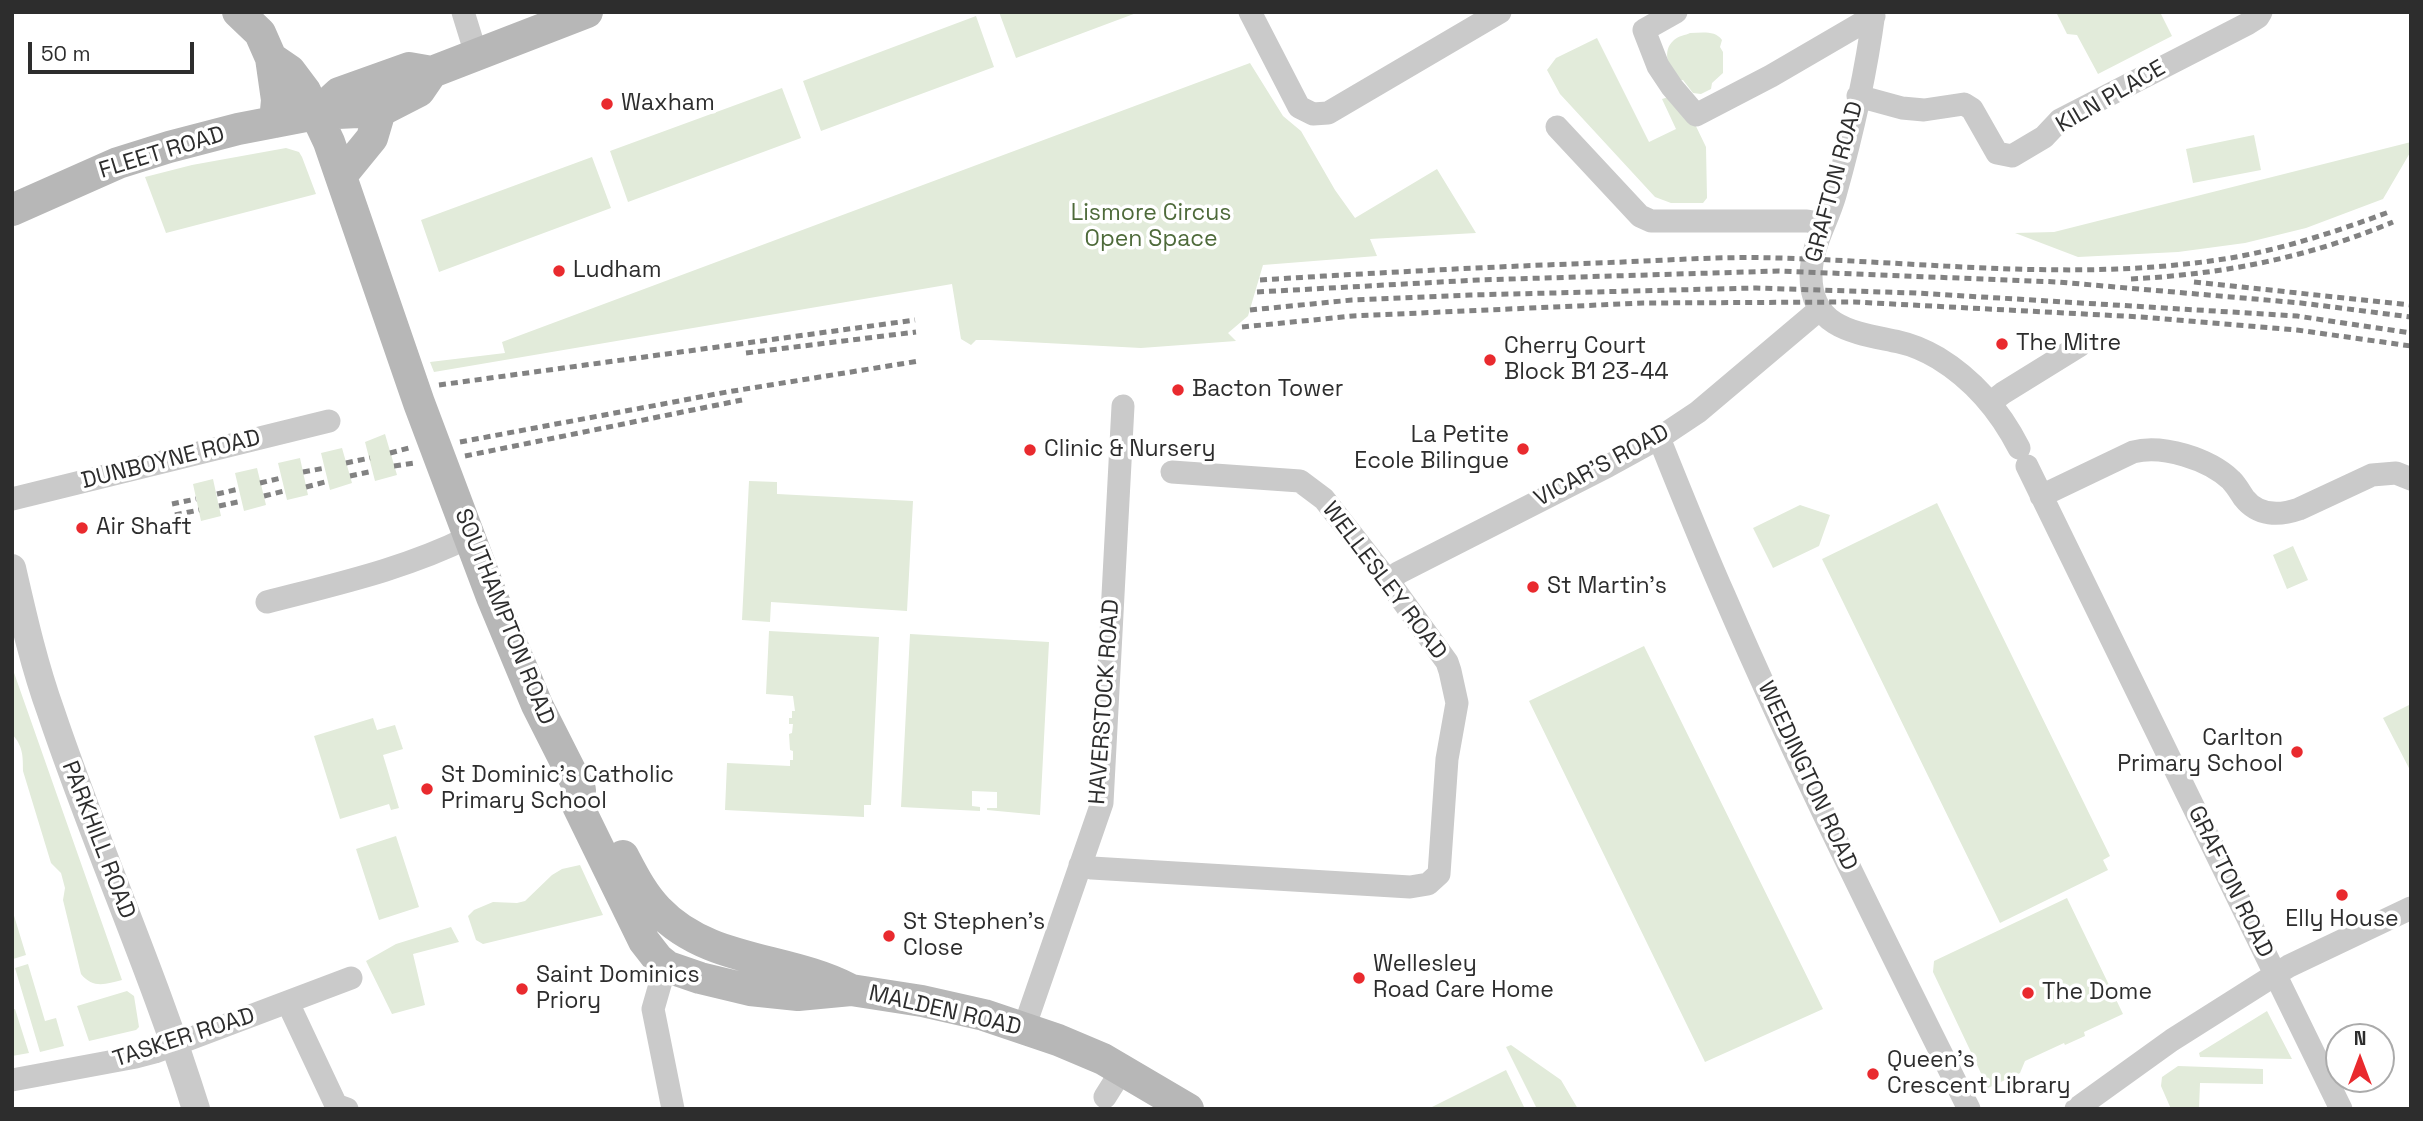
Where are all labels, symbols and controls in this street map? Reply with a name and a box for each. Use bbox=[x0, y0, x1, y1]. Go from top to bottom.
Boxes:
scale bar bbox=[32, 28, 198, 72]
text: 50 m bbox=[41, 40, 91, 67]
street label: KILN PLACE bbox=[2051, 55, 2171, 139]
place label: Waxham bbox=[621, 90, 715, 118]
marker: Waxham bbox=[599, 96, 615, 112]
street label: GRAFTON ROAD bbox=[1800, 99, 1870, 265]
street label: FLEET ROAD bbox=[96, 121, 228, 185]
park label: Lismore Circus Open Space bbox=[1071, 200, 1231, 254]
place label: Ludham bbox=[573, 257, 661, 285]
marker: Ludham bbox=[551, 263, 567, 279]
place label: The Mitre bbox=[2016, 330, 2121, 358]
place label: Cherry Court Block B1 23-44 bbox=[1504, 333, 1669, 387]
marker: The Mitre bbox=[1994, 336, 2010, 352]
marker: Cherry Court Block B1 23-44 bbox=[1482, 352, 1498, 368]
place label: Bacton Tower bbox=[1192, 376, 1343, 404]
marker: Bacton Tower bbox=[1170, 382, 1186, 398]
street label: VICAR'S ROAD bbox=[1530, 419, 1674, 513]
place label: La Petite Ecole Bilingue bbox=[1354, 422, 1509, 476]
street label: DUNBOYNE ROAD bbox=[79, 424, 263, 496]
place label: Clinic & Nursery bbox=[1044, 436, 1216, 464]
marker: La Petite Ecole Bilingue bbox=[1515, 441, 1531, 457]
marker: Clinic & Nursery bbox=[1022, 442, 1038, 458]
street label: WELLESLEY ROAD bbox=[1316, 497, 1452, 665]
street label: SOUTHAMPTON ROAD bbox=[448, 505, 560, 729]
place label: Air Shaft bbox=[96, 514, 192, 542]
marker: Air Shaft bbox=[74, 520, 90, 536]
place label: St Martin's bbox=[1547, 573, 1667, 601]
marker: St Martin's bbox=[1525, 579, 1541, 595]
street label: HAVERSTOCK ROAD bbox=[1084, 598, 1126, 806]
street label: WEEDINGTON ROAD bbox=[1751, 677, 1863, 875]
place label: Carlton Primary School bbox=[2117, 725, 2283, 779]
marker: Carlton Primary School bbox=[2289, 744, 2305, 760]
street label: PARKHILL ROAD bbox=[55, 757, 141, 923]
place label: St Dominic's Catholic Primary School bbox=[441, 762, 674, 816]
marker: St Dominic's Catholic Primary School bbox=[419, 781, 435, 797]
street label: GRAFTON ROAD bbox=[2181, 802, 2279, 962]
marker: Elly House bbox=[2334, 887, 2350, 903]
place label: Elly House bbox=[2285, 906, 2399, 934]
place label: St Stephen's Close bbox=[903, 909, 1045, 963]
marker: St Stephen's Close bbox=[881, 928, 897, 944]
place label: Wellesley Road Care Home bbox=[1373, 951, 1554, 1005]
place label: Saint Dominics Priory bbox=[536, 962, 700, 1016]
marker: Wellesley Road Care Home bbox=[1351, 970, 1367, 986]
place label: The Dome bbox=[2042, 979, 2152, 1007]
street label: MALDEN ROAD bbox=[866, 980, 1024, 1042]
marker: Saint Dominics Priory bbox=[514, 981, 530, 997]
marker: The Dome bbox=[2020, 985, 2036, 1001]
street label: TASKER ROAD bbox=[110, 1002, 258, 1074]
north arrow bbox=[2325, 1023, 2395, 1093]
text: N bbox=[2354, 1026, 2366, 1051]
place label: Queen's Crescent Library bbox=[1887, 1047, 2071, 1101]
marker: Queen's Crescent Library bbox=[1865, 1066, 1881, 1082]

